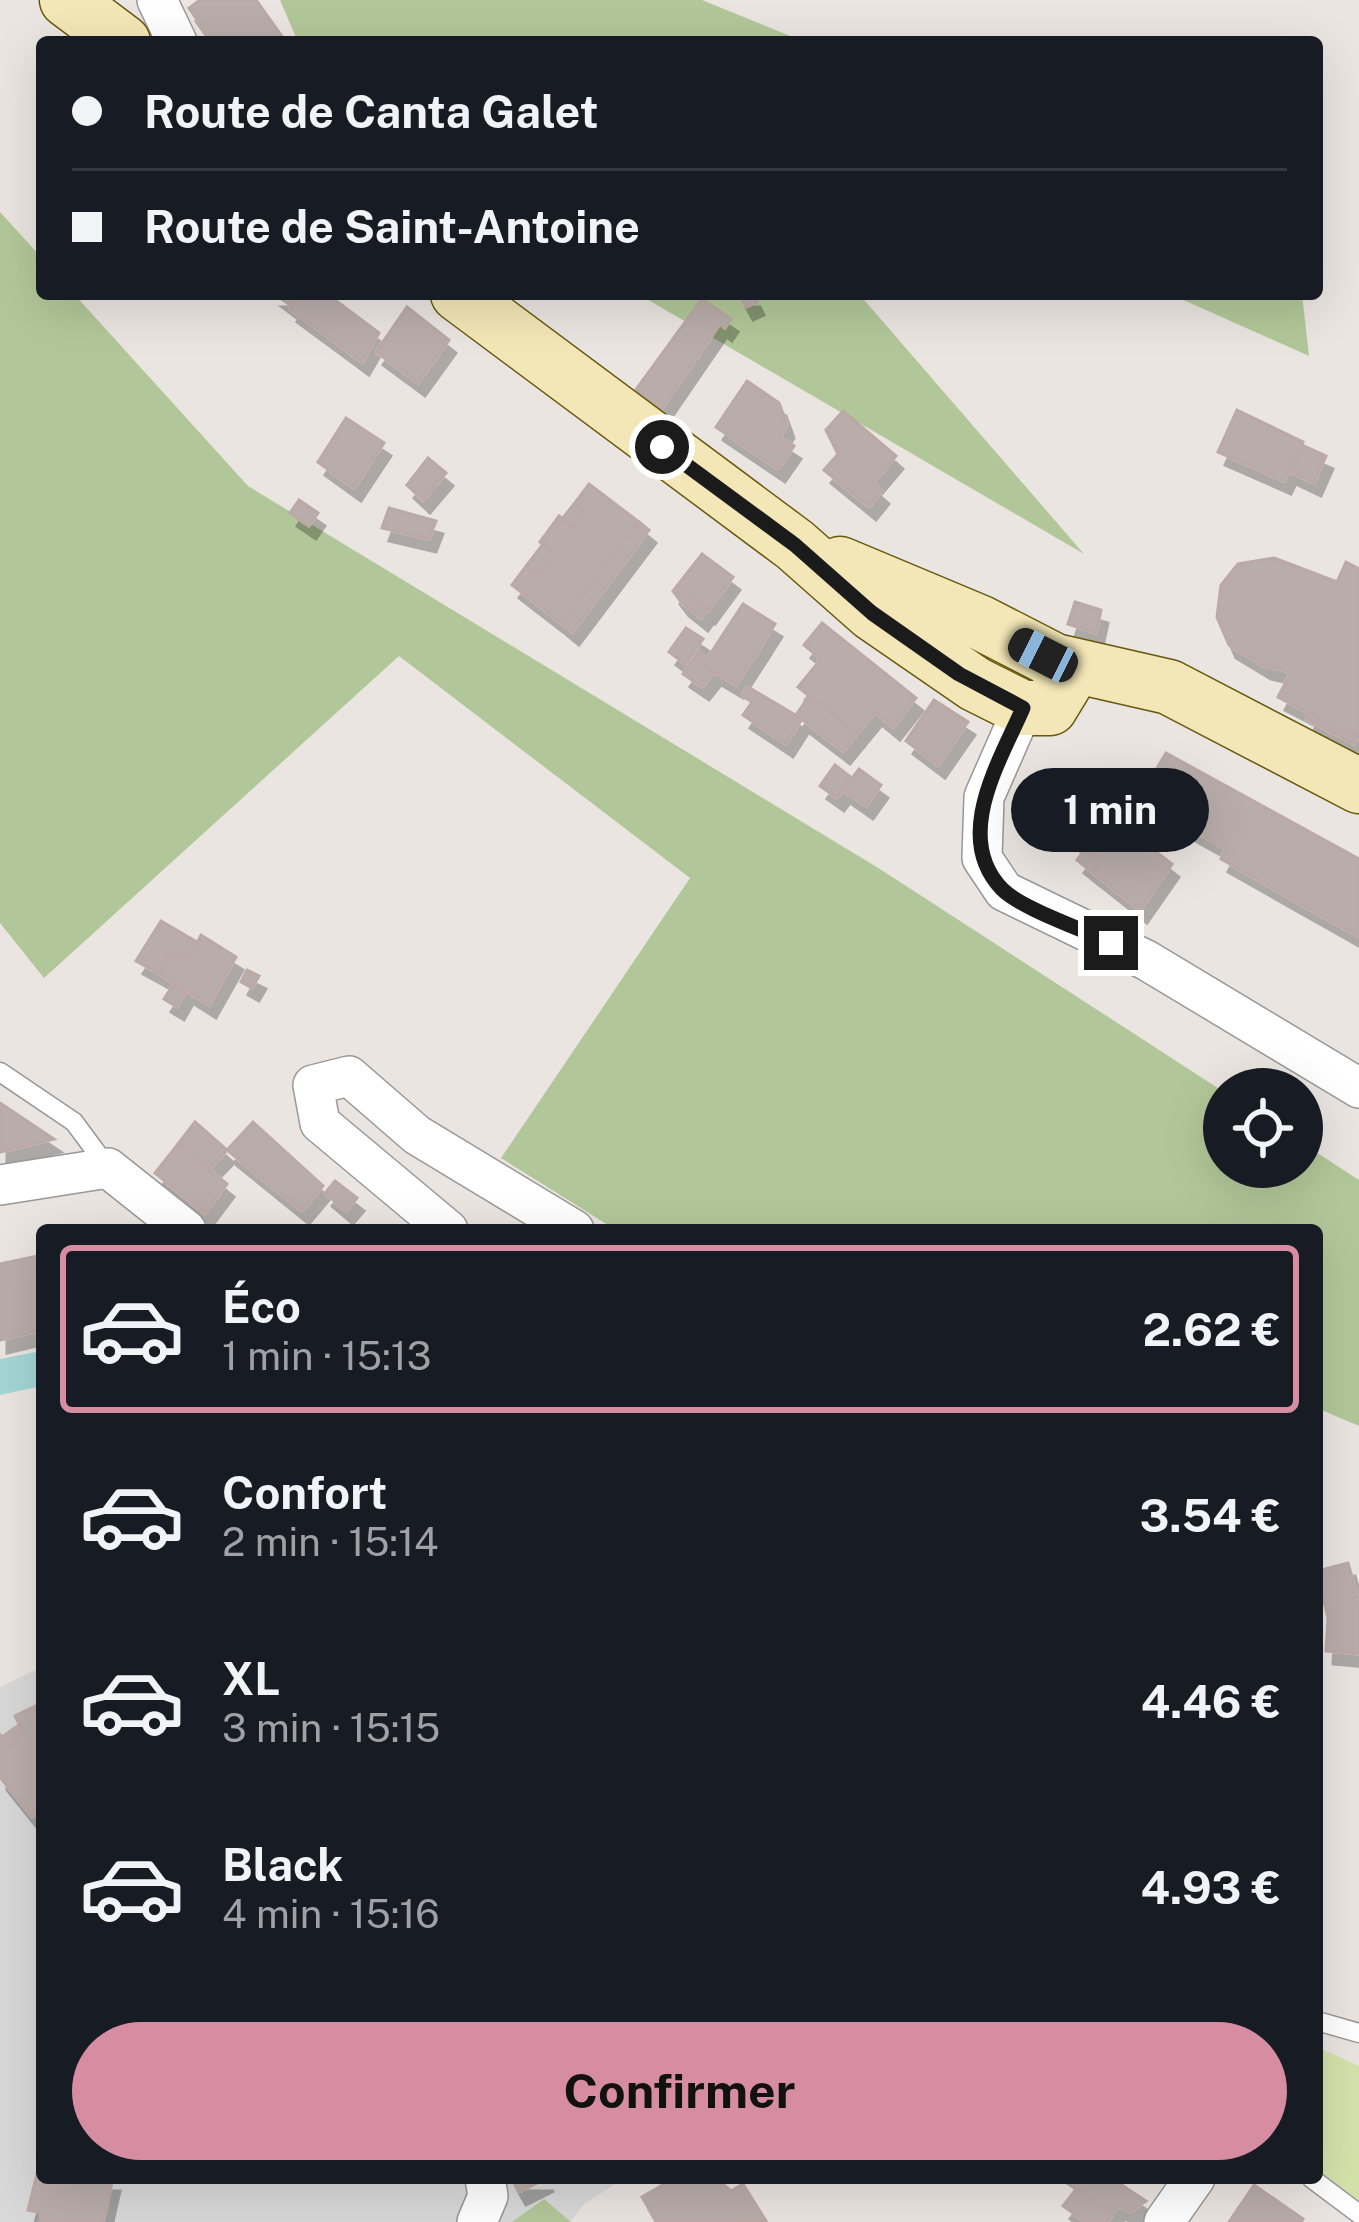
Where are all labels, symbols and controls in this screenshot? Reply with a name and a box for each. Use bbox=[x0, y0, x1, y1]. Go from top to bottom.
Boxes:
text: Route de Canta Galet bbox=[144, 85, 598, 138]
text: Route de Saint-Antoine bbox=[144, 200, 640, 253]
route start bbox=[635, 420, 689, 474]
car bbox=[1003, 623, 1083, 687]
callout: 1 min bbox=[1012, 769, 1210, 853]
text: 1 min bbox=[1063, 787, 1157, 833]
route end bbox=[1084, 916, 1138, 970]
map controls bbox=[1203, 1068, 1323, 1188]
button: locate bbox=[1203, 1068, 1323, 1188]
icon: car bbox=[78, 1275, 186, 1383]
text: Éco bbox=[222, 1280, 301, 1333]
text: 2.62 € bbox=[1143, 1303, 1281, 1356]
text: 1 min · 15:13 bbox=[222, 1333, 431, 1379]
icon: car bbox=[78, 1461, 186, 1569]
text: Confort bbox=[222, 1466, 387, 1519]
text: 3.54 € bbox=[1140, 1489, 1281, 1542]
text: 2 min · 15:14 bbox=[222, 1519, 439, 1565]
icon: car bbox=[78, 1647, 186, 1755]
text: XL bbox=[222, 1652, 280, 1705]
text: 4.46 € bbox=[1141, 1675, 1281, 1728]
text: 3 min · 15:15 bbox=[222, 1705, 440, 1751]
icon: car bbox=[78, 1833, 186, 1941]
text: Black bbox=[222, 1838, 343, 1891]
text: 4.93 € bbox=[1140, 1861, 1281, 1914]
text: 4 min · 15:16 bbox=[222, 1891, 440, 1937]
button: Confirmer bbox=[72, 2022, 1287, 2160]

